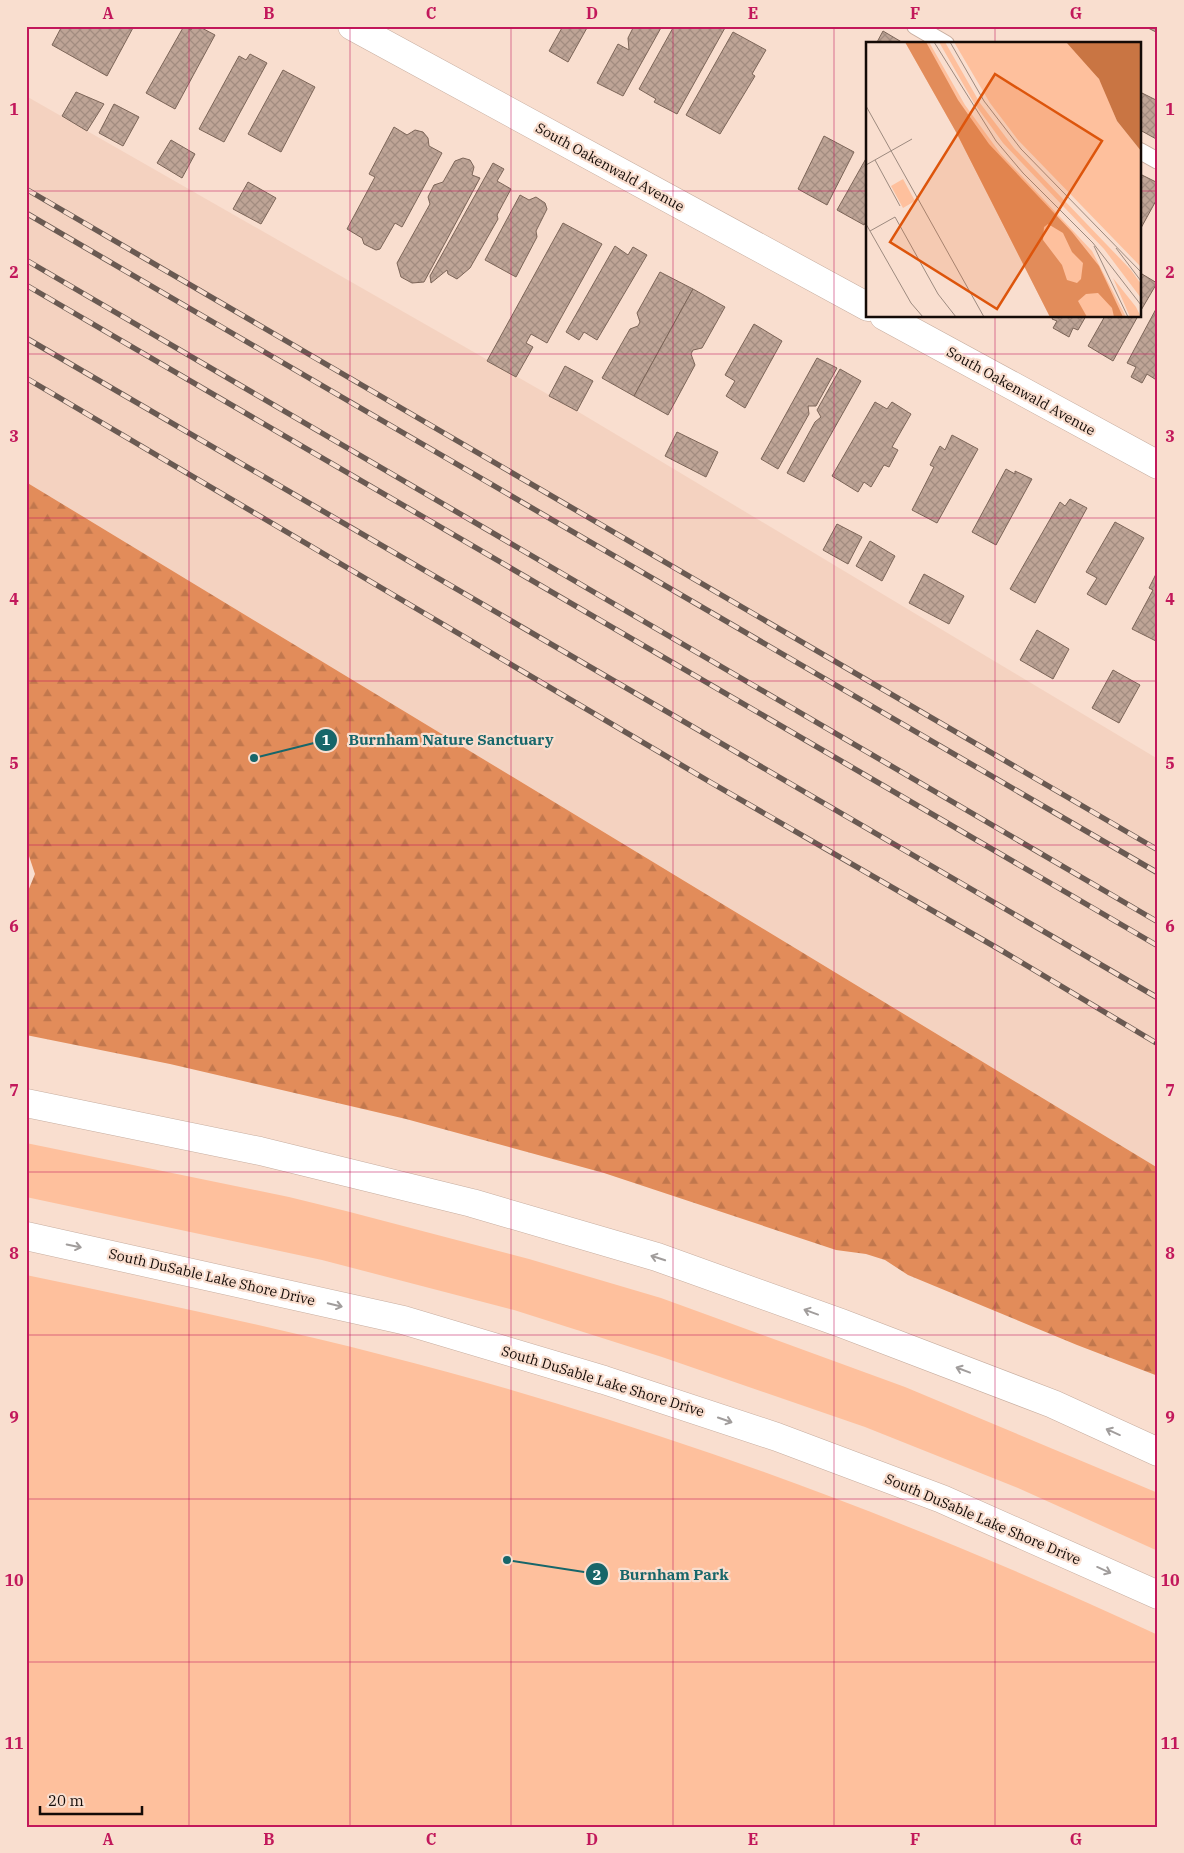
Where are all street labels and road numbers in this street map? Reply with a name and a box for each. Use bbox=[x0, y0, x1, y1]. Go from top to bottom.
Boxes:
street label: South Oakenwald Avenue bbox=[532, 119, 688, 215]
street label: South Oakenwald Avenue bbox=[943, 343, 1099, 439]
street label: South DuSable Lake Shore Drive bbox=[107, 1244, 317, 1310]
street label: South DuSable Lake Shore Drive bbox=[499, 1342, 707, 1420]
street label: South DuSable Lake Shore Drive bbox=[882, 1469, 1084, 1569]

